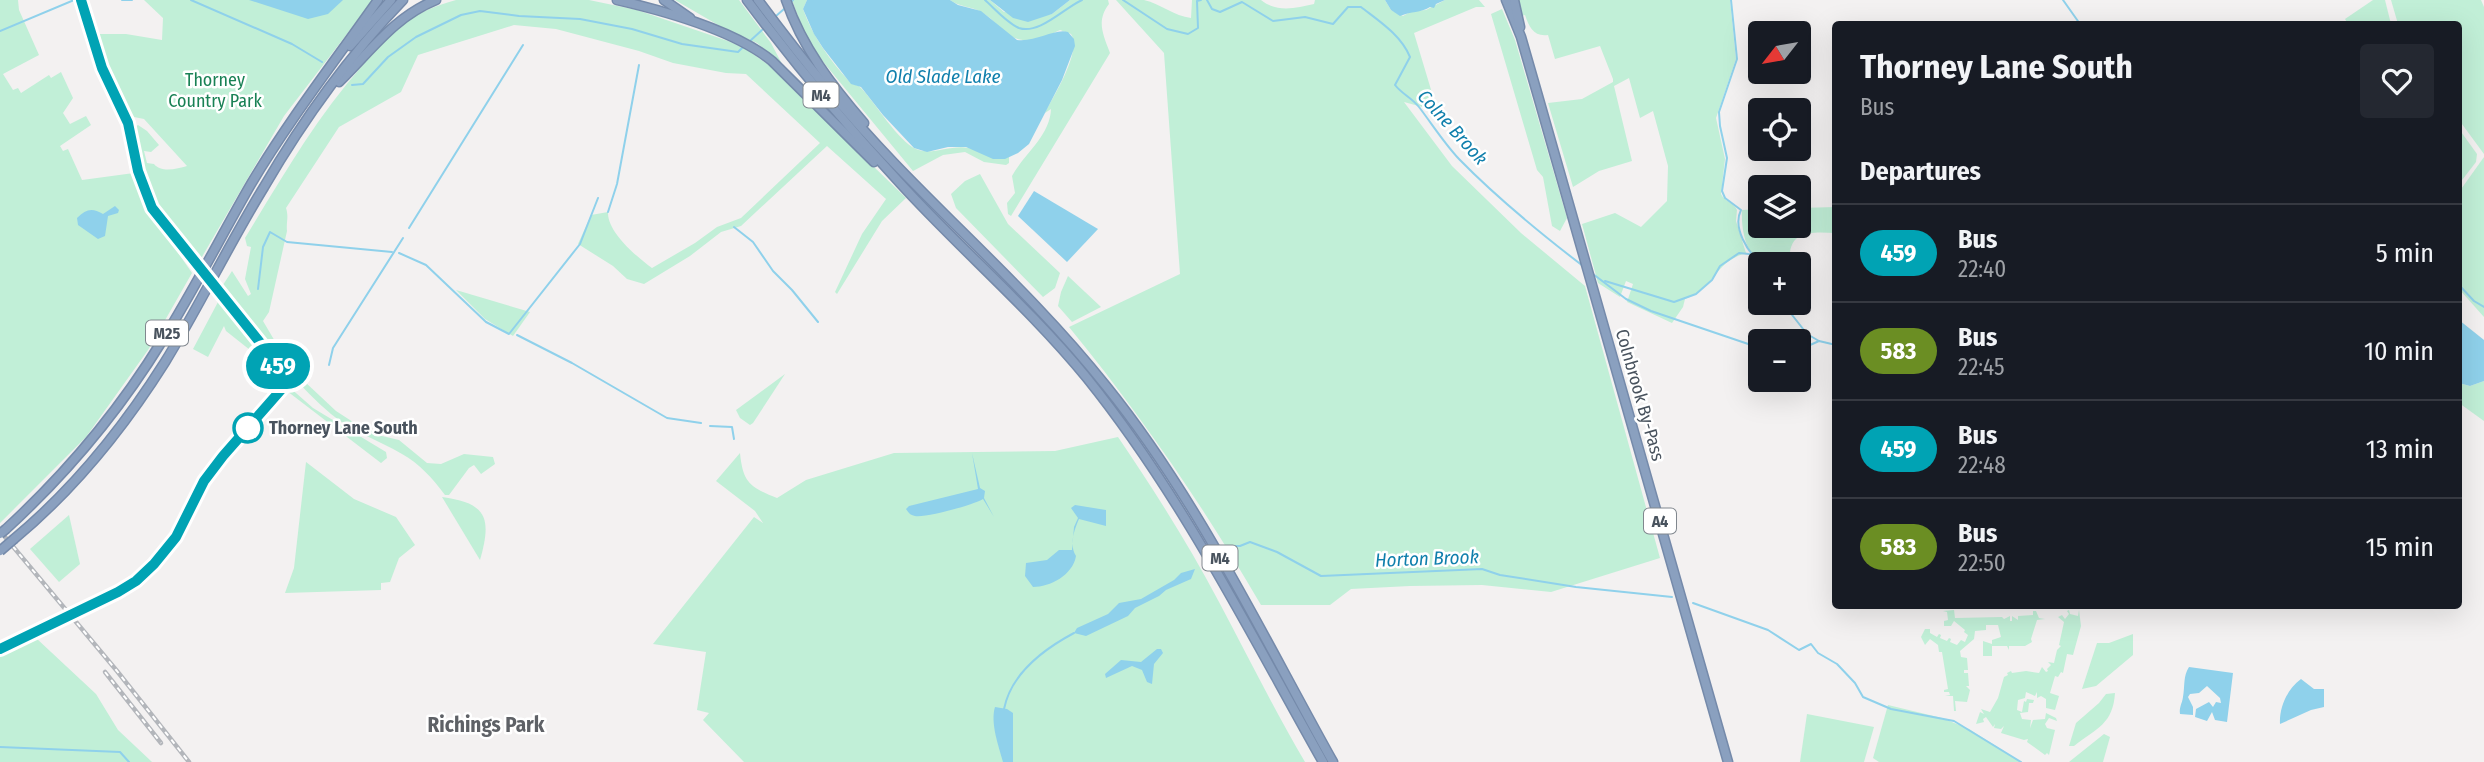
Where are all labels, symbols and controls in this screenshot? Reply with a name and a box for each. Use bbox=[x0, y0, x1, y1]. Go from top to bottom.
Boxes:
north arrow bbox=[1748, 21, 1811, 84]
map controls bbox=[1748, 21, 1811, 392]
button: heart bbox=[2360, 44, 2434, 118]
text: Thorney Lane South bbox=[1860, 47, 2133, 87]
water label: Old Slade Lake bbox=[886, 65, 1000, 88]
park label: Thorney Country Park bbox=[168, 69, 262, 112]
road number: M4 bbox=[804, 82, 838, 108]
water label: Colne Brook bbox=[1413, 85, 1492, 170]
text: Bus bbox=[1860, 93, 1894, 121]
button: locate bbox=[1748, 98, 1811, 161]
text: Departures bbox=[1860, 156, 1981, 187]
button: layers bbox=[1748, 175, 1811, 238]
text: Bus bbox=[1958, 224, 1997, 255]
text: 5 min bbox=[2376, 238, 2434, 269]
text: 459 bbox=[1881, 239, 1916, 267]
button: + bbox=[1748, 252, 1811, 315]
text: 22:40 bbox=[1958, 255, 2006, 283]
road number: M25 bbox=[146, 320, 188, 346]
text: Bus bbox=[1958, 322, 1997, 353]
street label: Colnbrook By-Pass bbox=[1611, 327, 1669, 464]
button: − bbox=[1748, 329, 1811, 392]
text: 10 min bbox=[2364, 336, 2434, 367]
text: 583 bbox=[1881, 337, 1916, 365]
line badge: 459 bbox=[238, 343, 318, 389]
text: 459 bbox=[260, 352, 296, 380]
text: 22:45 bbox=[1958, 353, 2005, 381]
marker: Thorney Lane South bbox=[233, 413, 263, 443]
place label: Thorney Lane South bbox=[269, 417, 418, 439]
text: Bus bbox=[1958, 420, 1997, 451]
text: 13 min bbox=[2366, 434, 2434, 465]
text: 459 bbox=[1881, 435, 1916, 463]
text: 22:48 bbox=[1958, 451, 2006, 479]
road number: A4 bbox=[1644, 508, 1676, 534]
text: Bus bbox=[1958, 518, 1997, 549]
text: 15 min bbox=[2366, 532, 2434, 563]
text: 583 bbox=[1881, 533, 1916, 561]
road number: M4 bbox=[1202, 545, 1238, 570]
water label: Horton Brook bbox=[1375, 545, 1479, 572]
text: 22:50 bbox=[1958, 549, 2006, 577]
district label: Richings Park bbox=[428, 712, 545, 738]

